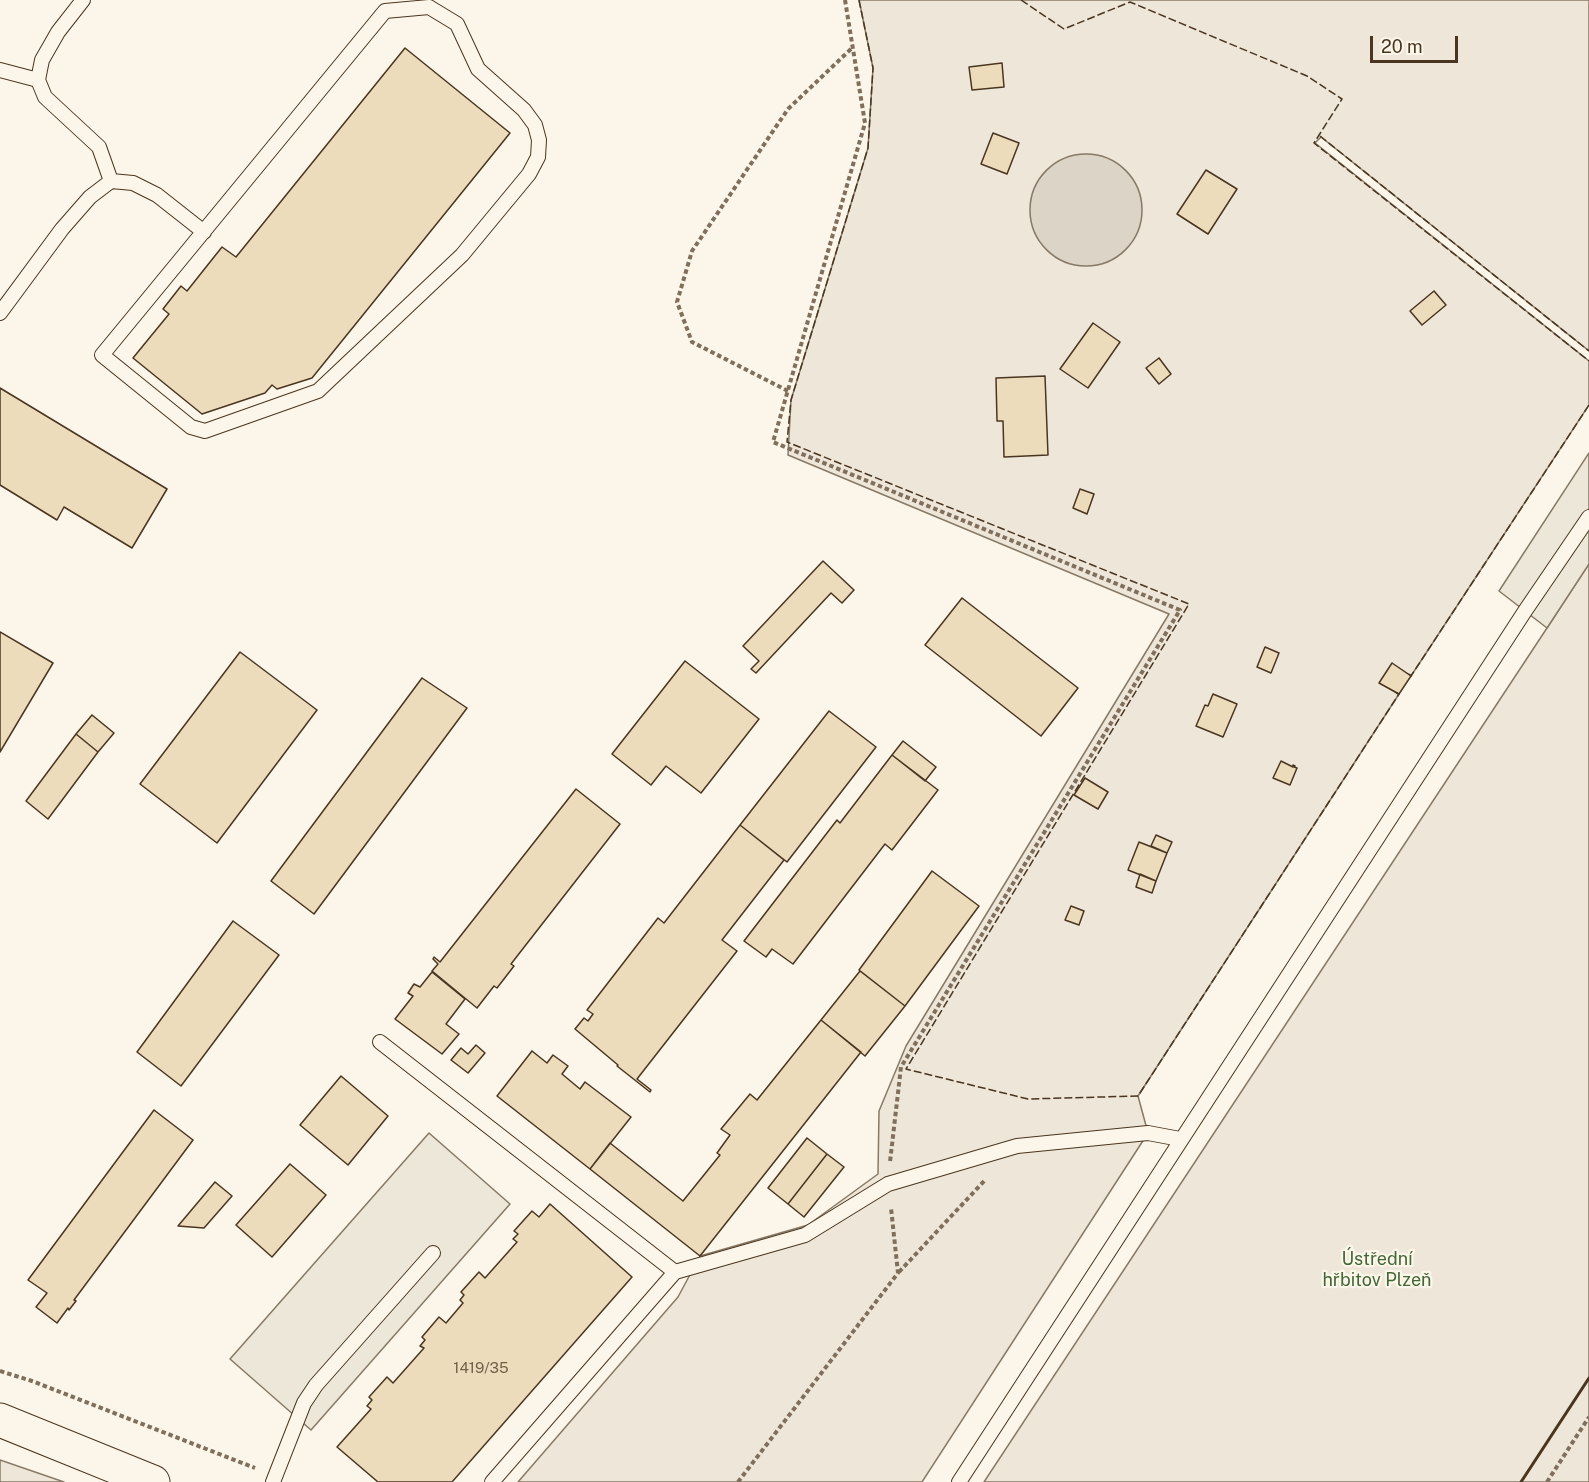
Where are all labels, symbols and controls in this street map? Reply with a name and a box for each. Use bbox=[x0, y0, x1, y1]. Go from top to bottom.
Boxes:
scale bar bbox=[1373, 24, 1462, 62]
text: 20 m bbox=[1381, 36, 1423, 57]
park label: Ústřední hřbitov Plzeň bbox=[1322, 1248, 1432, 1290]
house number: 1419/35 bbox=[453, 1359, 509, 1377]

